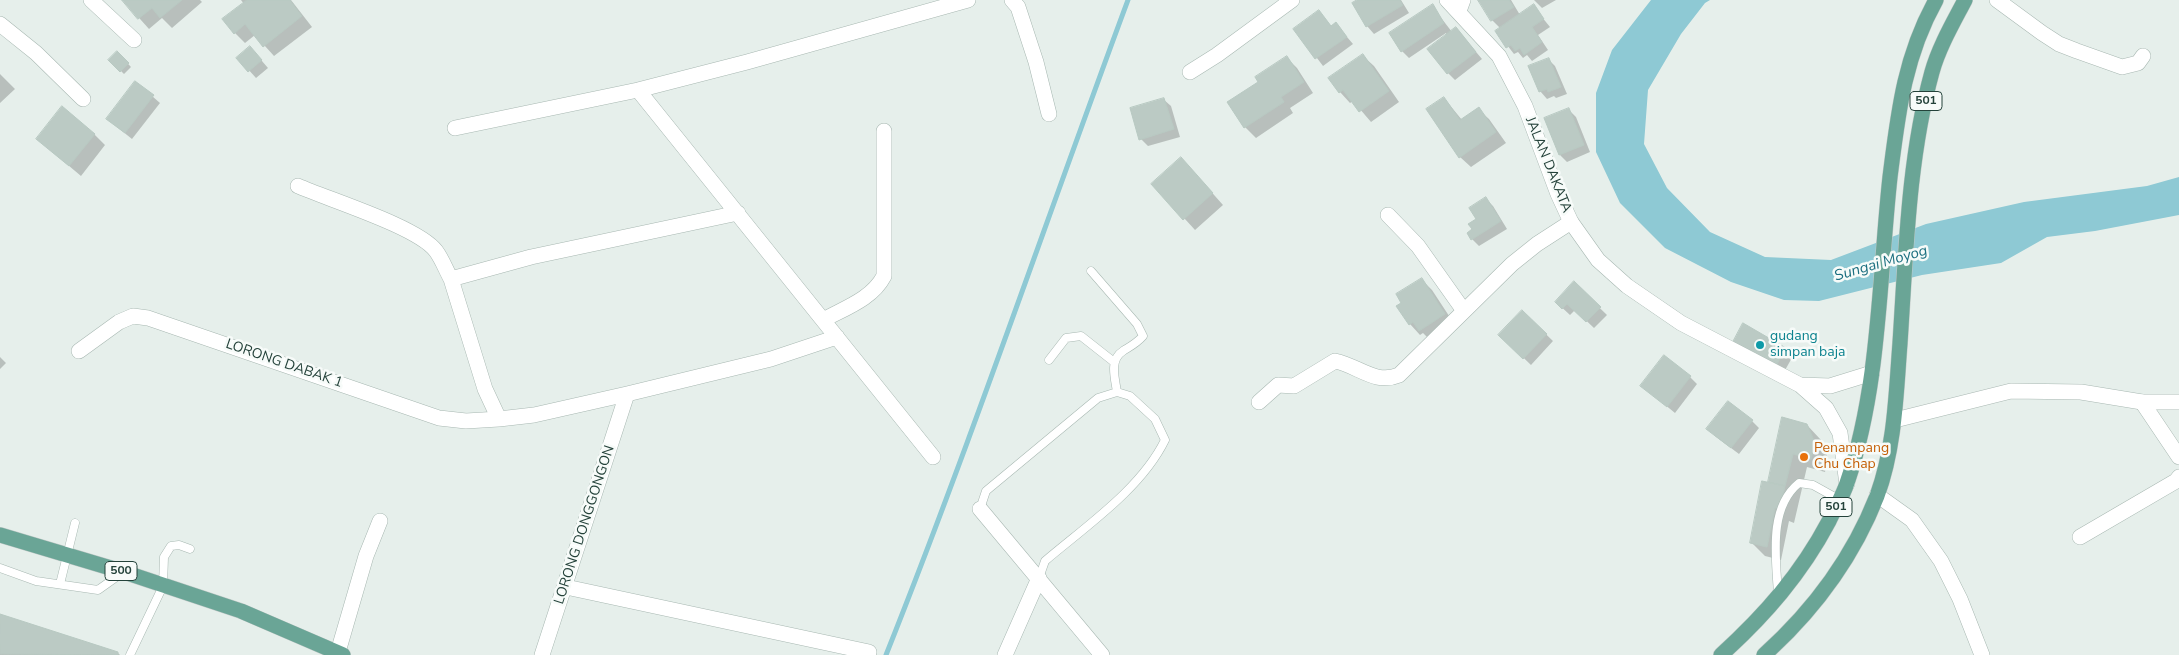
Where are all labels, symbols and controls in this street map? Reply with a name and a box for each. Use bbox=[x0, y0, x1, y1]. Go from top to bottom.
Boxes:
road number: 501 bbox=[1910, 92, 1942, 110]
street label: JALAN DAKATA bbox=[1521, 115, 1575, 215]
water label: Sungai Moyog bbox=[1832, 242, 1930, 286]
place label: gudang simpan baja bbox=[1770, 329, 1845, 362]
street label: LORONG DABAK 1 bbox=[223, 336, 345, 392]
marker: gudang simpan baja bbox=[1754, 339, 1766, 351]
place label: Penampang Chu Chap bbox=[1814, 441, 1889, 474]
street label: LORONG DONGGONGON bbox=[551, 443, 619, 607]
marker: Penampang Chu Chap bbox=[1798, 451, 1810, 463]
road number: 501 bbox=[1820, 498, 1852, 516]
road number: 500 bbox=[105, 562, 137, 580]

